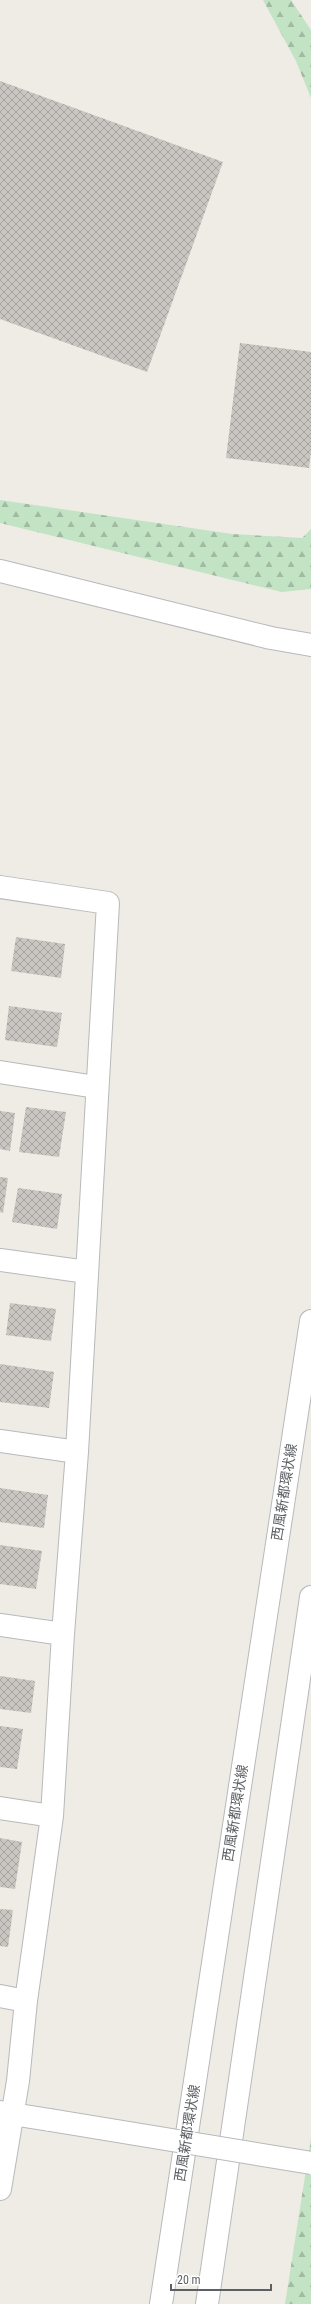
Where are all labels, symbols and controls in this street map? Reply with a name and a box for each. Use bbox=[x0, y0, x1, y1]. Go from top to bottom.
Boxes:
street label: 西風新都環状線 bbox=[268, 1442, 300, 1542]
street label: 西風新都環状線 bbox=[219, 1763, 251, 1863]
street label: 西風新都環状線 bbox=[171, 2083, 203, 2183]
scale bar bbox=[171, 2266, 271, 2292]
text: 20 m bbox=[177, 2273, 201, 2287]

